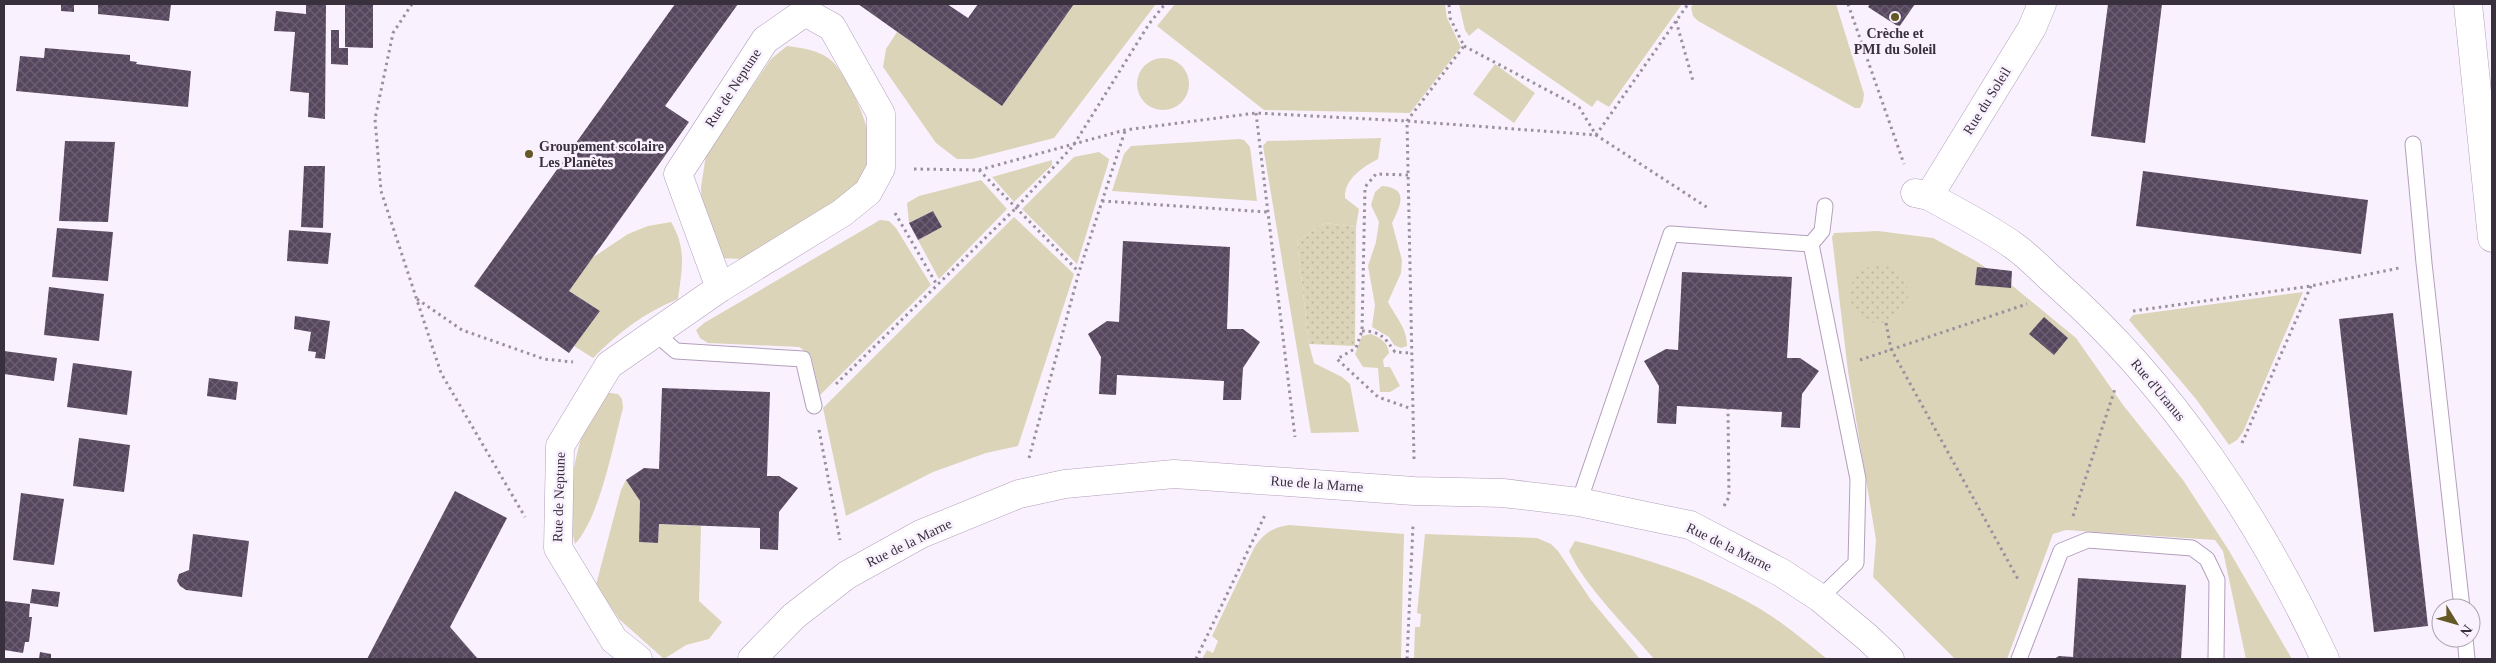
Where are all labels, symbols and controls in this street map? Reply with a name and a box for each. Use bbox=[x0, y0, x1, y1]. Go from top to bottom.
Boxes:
marker: Crèche et PMI du Soleil bbox=[1889, 11, 1901, 23]
place label: Crèche et PMI du Soleil bbox=[1854, 26, 1936, 57]
street label: Rue de Neptune bbox=[702, 46, 764, 130]
street label: Rue du Soleil bbox=[1960, 65, 2014, 137]
place label: Groupement scolaire Les Planètes bbox=[539, 139, 664, 170]
marker: Groupement scolaire Les Planètes bbox=[523, 148, 535, 160]
street label: Rue d'Uranus bbox=[2128, 356, 2188, 424]
street label: Rue de Neptune bbox=[550, 452, 568, 542]
street label: Rue de la Marne bbox=[1270, 473, 1364, 495]
street label: Rue de la Marne bbox=[864, 516, 954, 570]
street label: Rue de la Marne bbox=[1684, 520, 1774, 574]
north arrow bbox=[2431, 598, 2481, 648]
text: N bbox=[2457, 622, 2475, 639]

